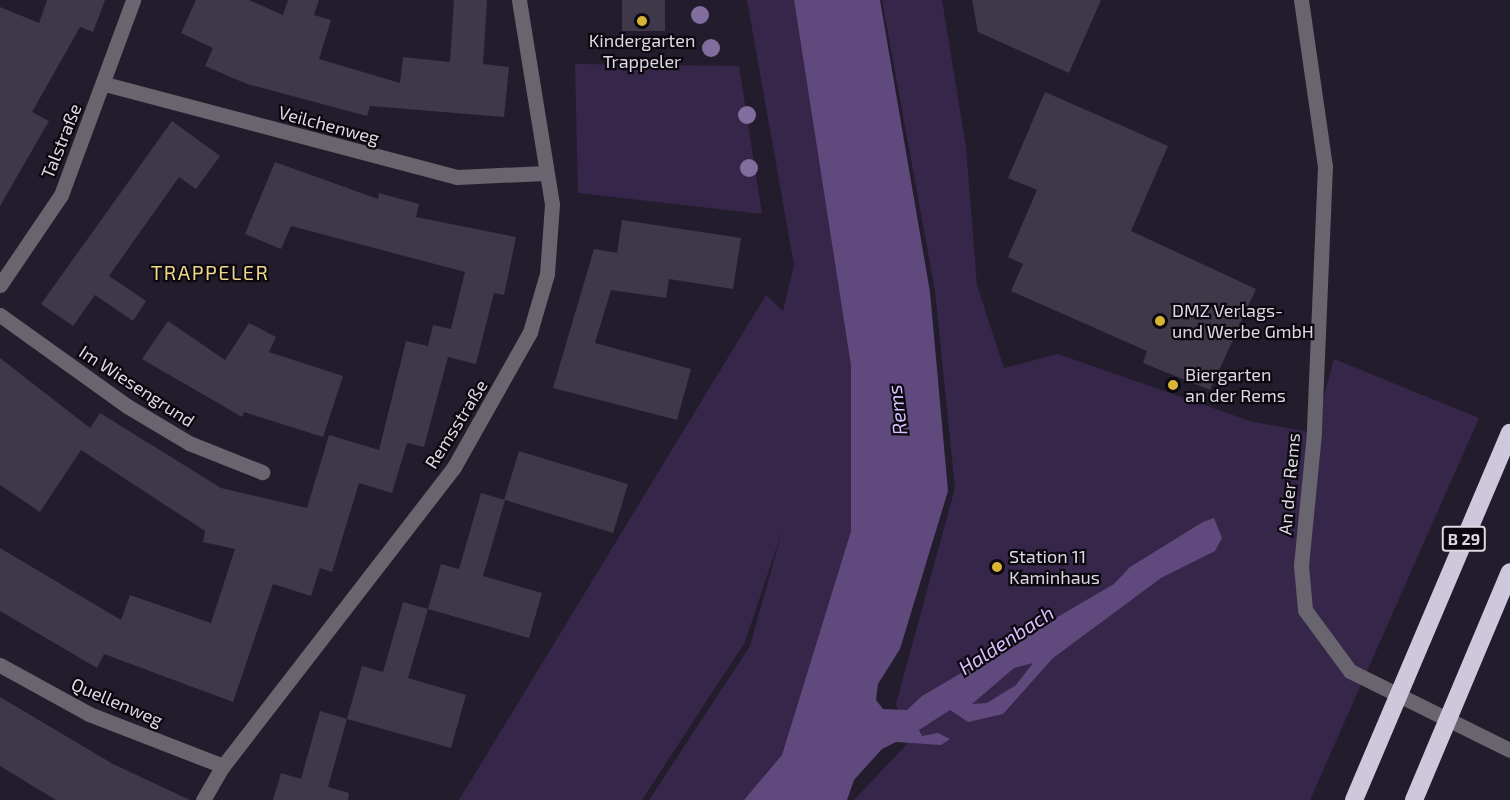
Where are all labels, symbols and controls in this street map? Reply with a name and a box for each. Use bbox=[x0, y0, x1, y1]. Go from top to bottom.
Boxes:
marker: Kindergarten Trappeler bbox=[635, 14, 649, 28]
place label: Kindergarten Trappeler bbox=[589, 30, 695, 72]
street label: Talstraße bbox=[36, 100, 86, 182]
street label: Veilchenweg bbox=[276, 101, 382, 149]
district label: TRAPPELER bbox=[151, 260, 269, 284]
place label: DMZ Verlags- und Werbe GmbH bbox=[1172, 300, 1314, 342]
marker: DMZ Verlags- und Werbe GmbH bbox=[1153, 314, 1167, 328]
street label: Im Wiesengrund bbox=[75, 341, 199, 431]
place label: Biergarten an der Rems bbox=[1185, 364, 1286, 406]
street label: Remsstraße bbox=[420, 376, 492, 472]
marker: Biergarten an der Rems bbox=[1166, 378, 1180, 392]
water label: Rems bbox=[882, 383, 912, 437]
street label: An der Rems bbox=[1274, 432, 1304, 536]
road number: B 29 bbox=[1442, 526, 1486, 552]
place label: Station 11 Kaminhaus bbox=[1009, 546, 1100, 588]
marker: Station 11 Kaminhaus bbox=[990, 560, 1004, 574]
water label: Haldenbach bbox=[954, 600, 1058, 680]
street label: Quellenweg bbox=[68, 673, 166, 731]

